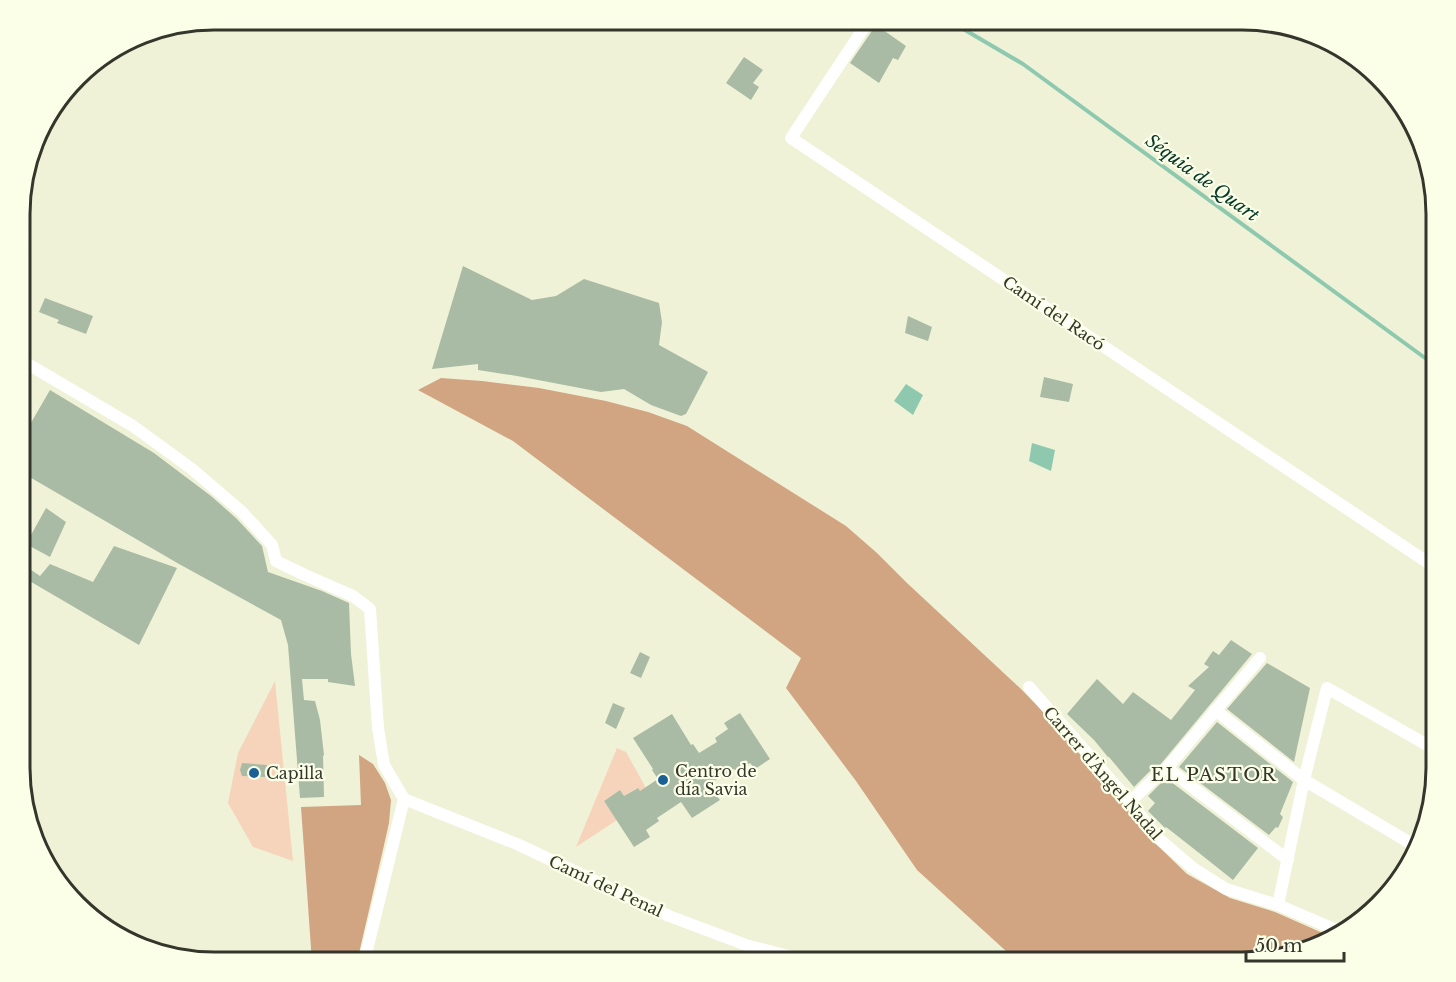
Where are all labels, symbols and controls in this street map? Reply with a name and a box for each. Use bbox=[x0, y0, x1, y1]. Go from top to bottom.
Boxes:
water label: Séquia de Quart bbox=[1141, 130, 1263, 227]
street label: Camí del Racó bbox=[999, 271, 1109, 355]
street label: Carrer d'Àngel Nadal bbox=[1040, 702, 1166, 844]
place label: Centro de día Savia bbox=[675, 761, 757, 799]
place label: Capilla bbox=[266, 763, 323, 783]
district label: EL PASTOR bbox=[1151, 764, 1277, 786]
marker: Capilla bbox=[247, 766, 261, 780]
marker: Centro de día Savia bbox=[656, 773, 670, 787]
street label: Camí del Penal bbox=[546, 851, 666, 921]
scale bar bbox=[1246, 925, 1344, 963]
text: 50 m bbox=[1255, 935, 1303, 957]

